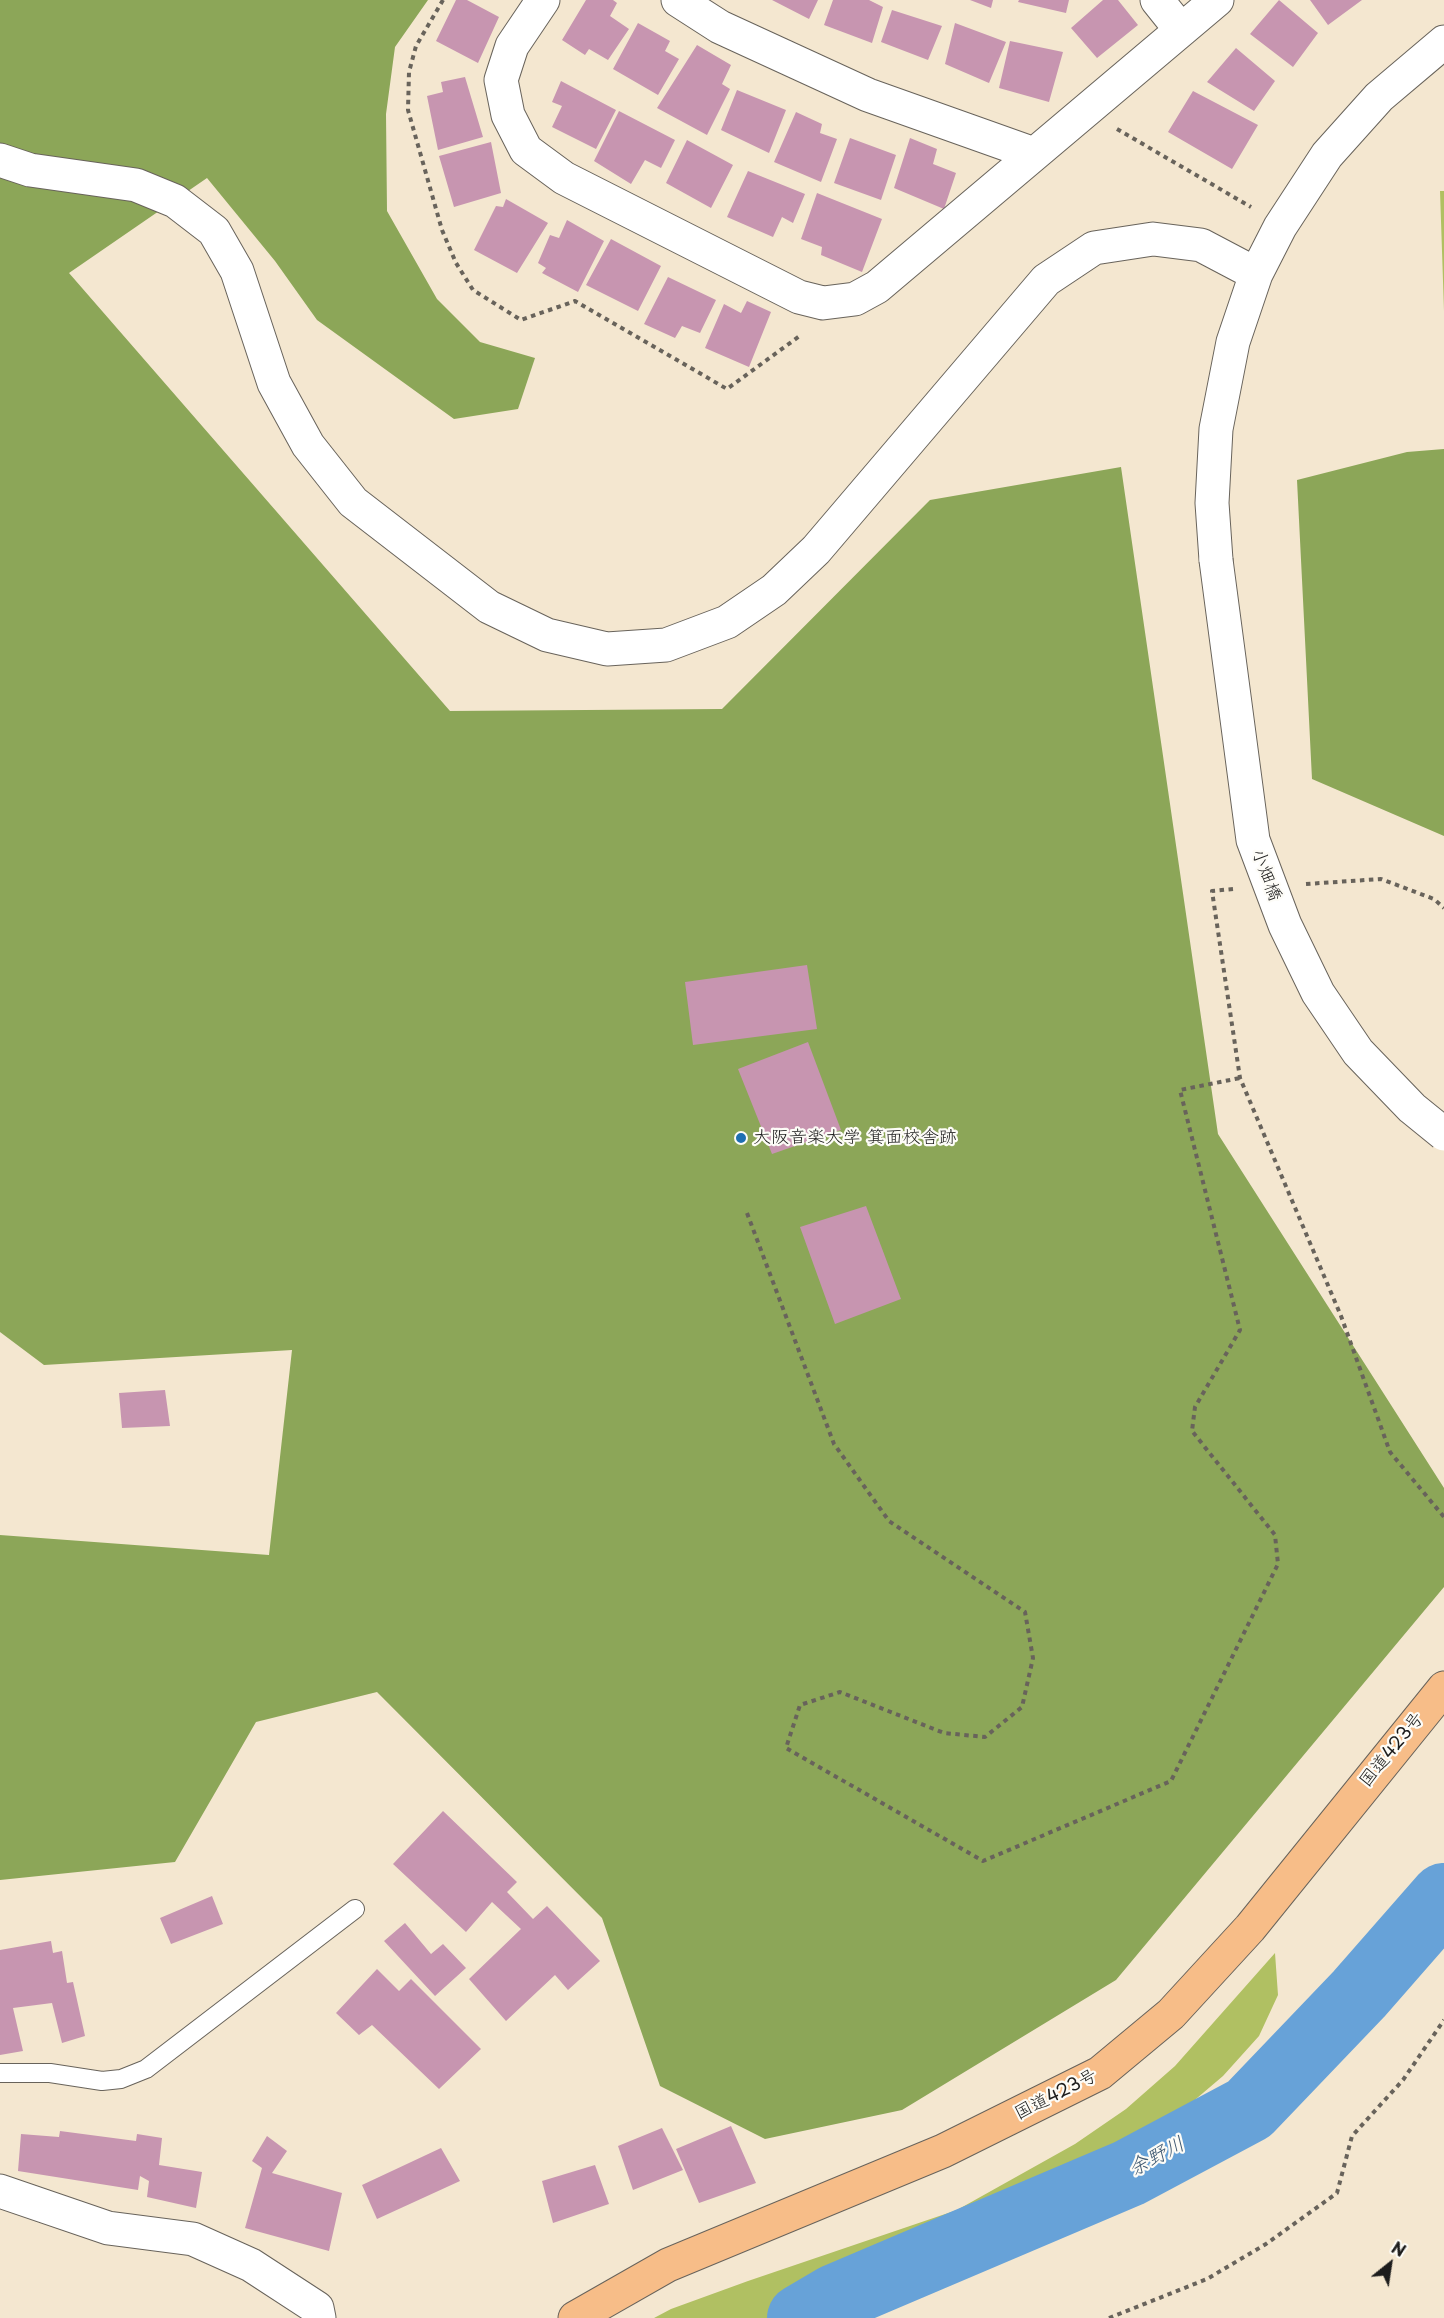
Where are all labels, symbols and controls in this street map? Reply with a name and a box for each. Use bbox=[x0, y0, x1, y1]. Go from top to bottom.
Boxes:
street label: 小畑橋 bbox=[1246, 846, 1286, 904]
place label: 大阪音楽大学 箕面校舎跡 bbox=[753, 1127, 957, 1149]
marker: 大阪音楽大学 箕面校舎跡 bbox=[734, 1131, 748, 1145]
street label: 国道423号 bbox=[1355, 1708, 1429, 1792]
street label: 国道423号 bbox=[1011, 2065, 1101, 2125]
water label: 余野川 bbox=[1125, 2132, 1189, 2182]
north arrow bbox=[1360, 2234, 1420, 2294]
text: N bbox=[1388, 2235, 1410, 2262]

